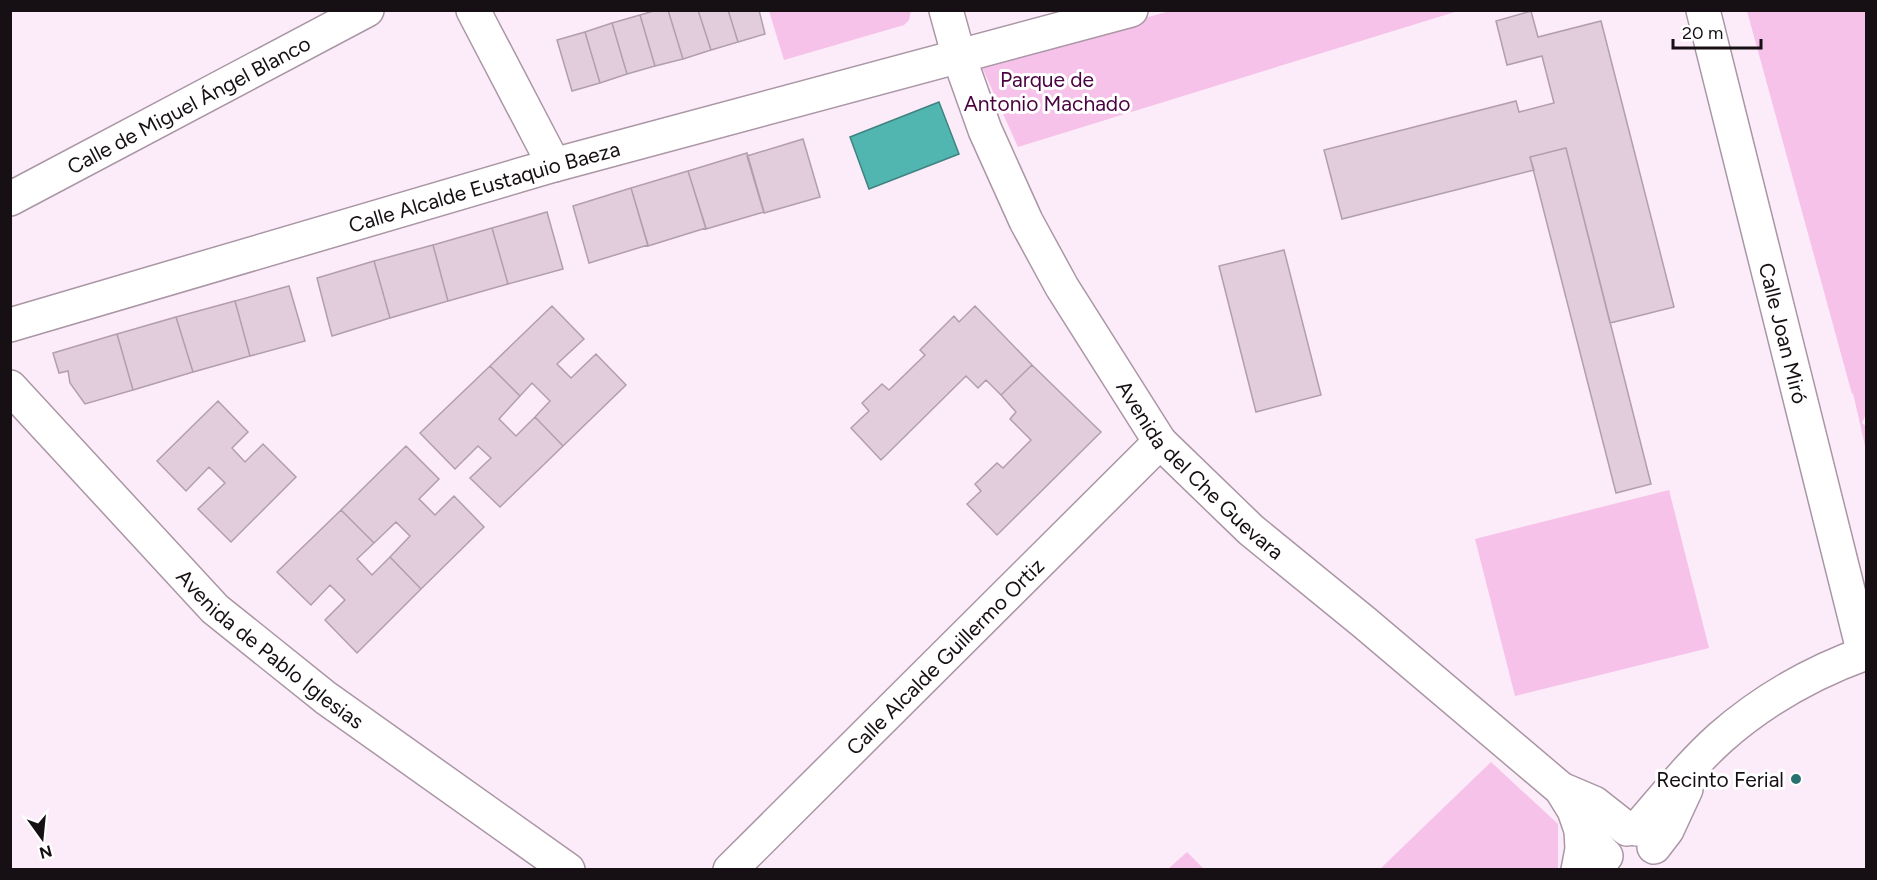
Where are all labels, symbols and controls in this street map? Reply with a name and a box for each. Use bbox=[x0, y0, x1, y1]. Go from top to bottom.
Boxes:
scale bar bbox=[1673, 12, 1762, 50]
text: 20 m bbox=[1682, 22, 1723, 44]
street label: Calle de Miguel Ángel Blanco bbox=[63, 30, 314, 179]
park label: Parque de Antonio Machado bbox=[964, 67, 1130, 116]
street label: Calle Alcalde Eustaquio Baeza bbox=[346, 135, 622, 237]
street label: Calle Joan Miró bbox=[1754, 260, 1813, 406]
street label: Avenida del Che Guevara bbox=[1112, 376, 1289, 564]
street label: Calle Alcalde Guillermo Ortiz bbox=[841, 553, 1049, 760]
street label: Avenida de Pablo Iglesias bbox=[172, 564, 369, 733]
place label: Recinto Ferial bbox=[1656, 767, 1784, 792]
marker: Recinto Ferial bbox=[1789, 772, 1803, 786]
north arrow bbox=[12, 808, 72, 868]
text: N bbox=[37, 841, 54, 863]

